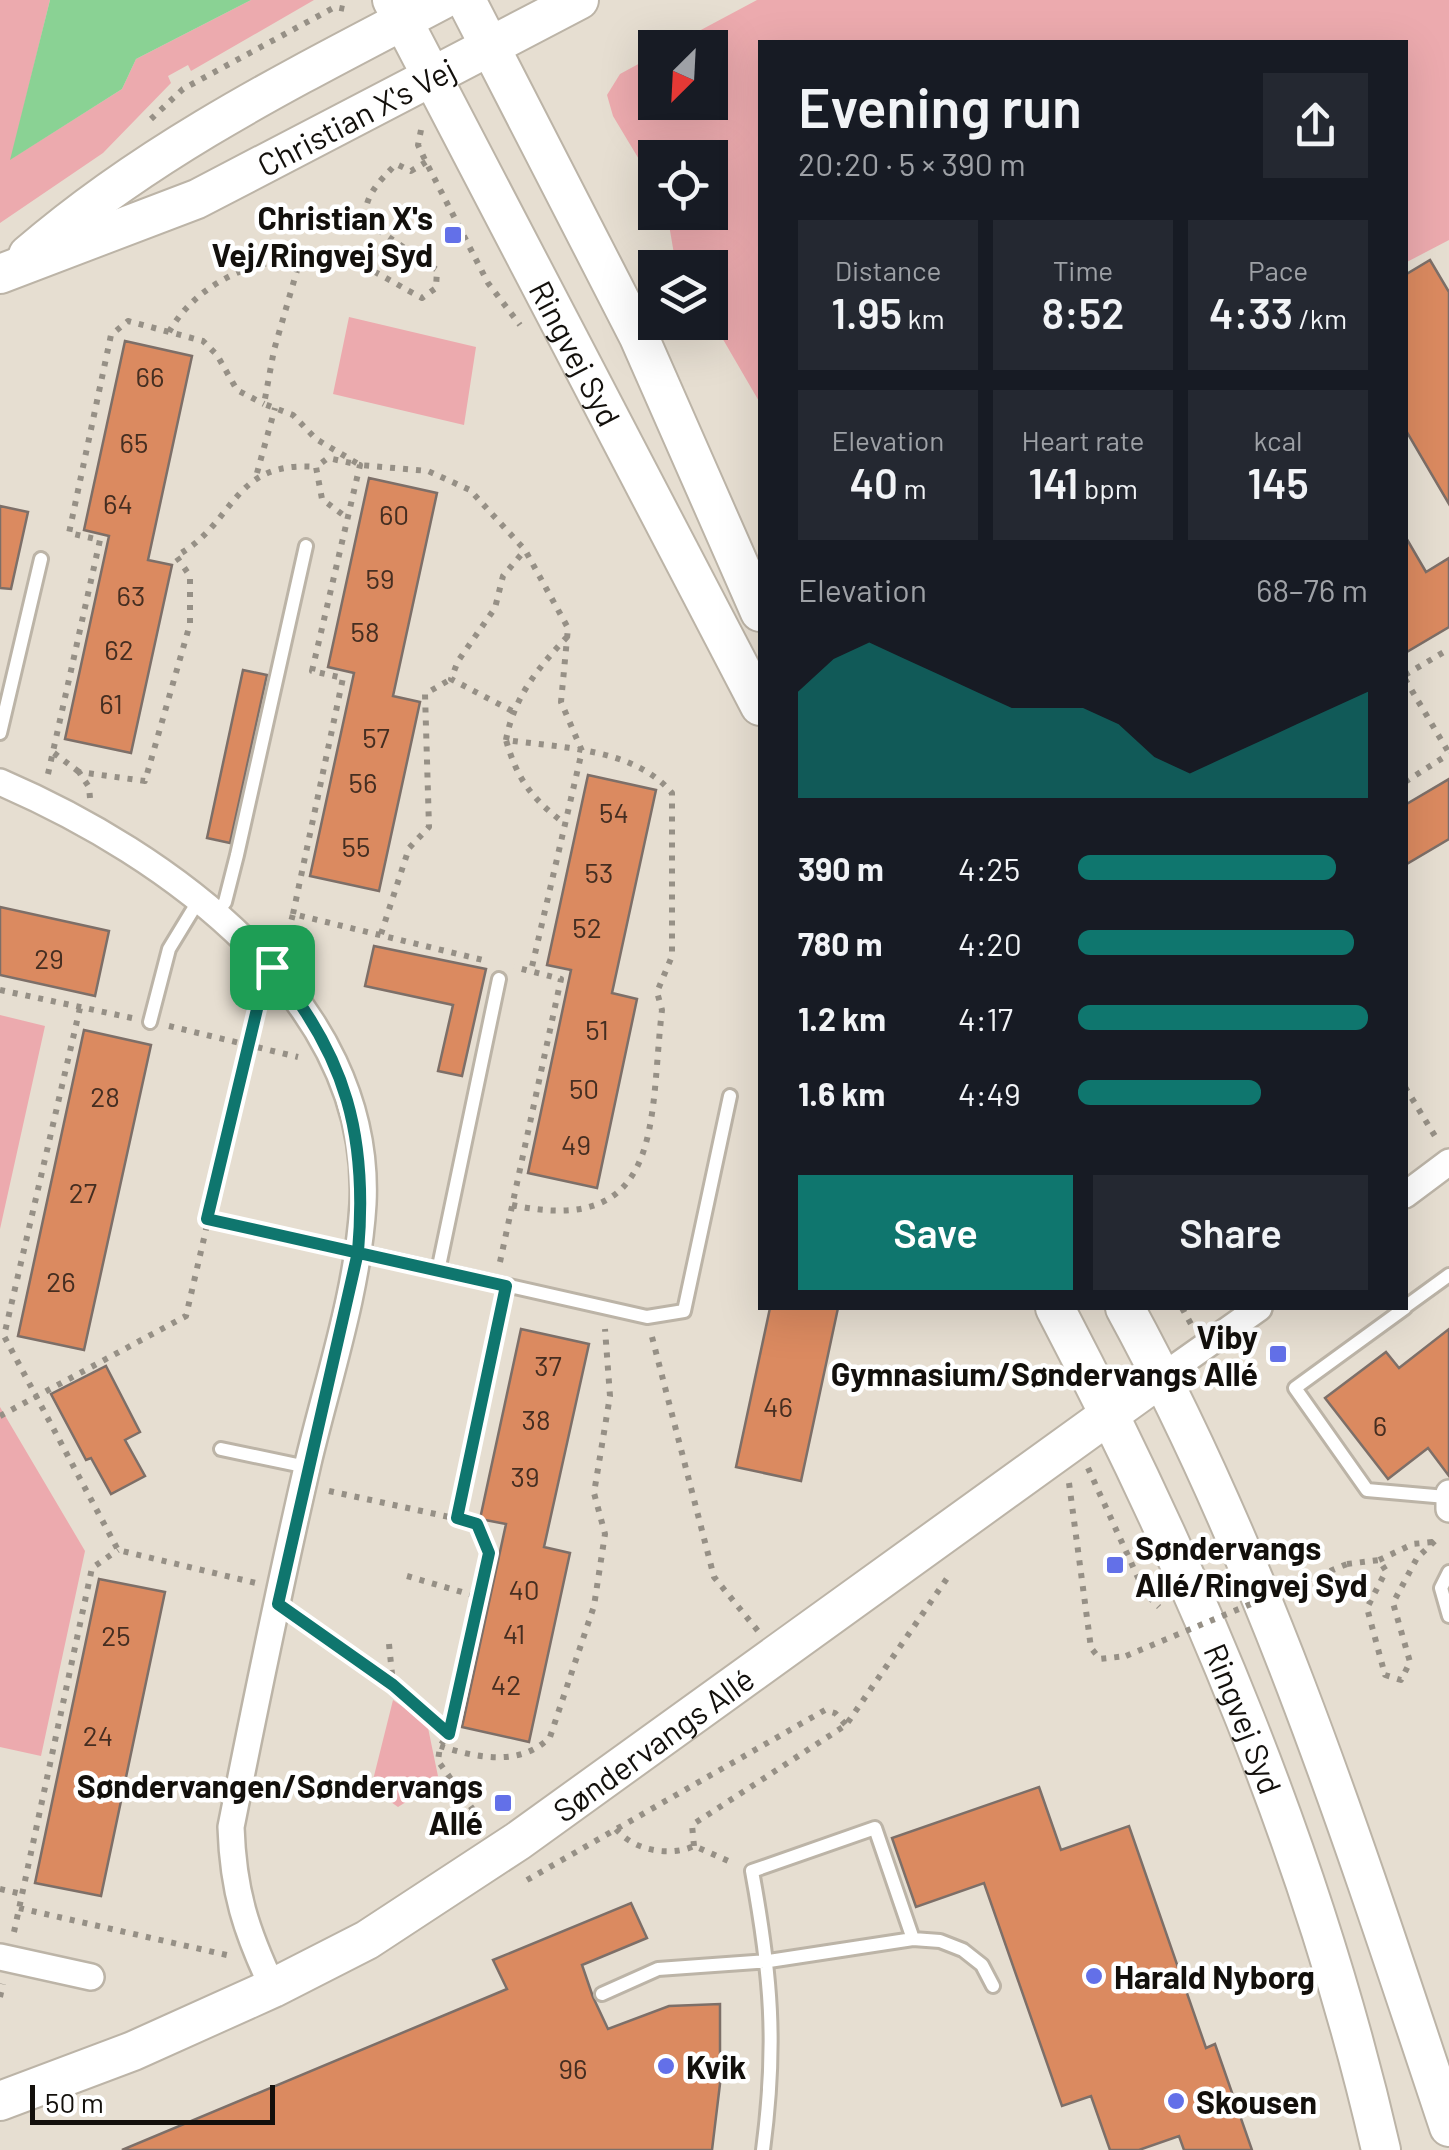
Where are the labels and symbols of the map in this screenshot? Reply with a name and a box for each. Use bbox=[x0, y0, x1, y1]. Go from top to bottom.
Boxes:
north arrow bbox=[638, 30, 728, 120]
street label: Christian X's Vej bbox=[250, 49, 461, 183]
place label: Christian X's Vej/Ringvej Syd bbox=[211, 198, 433, 273]
marker: Christian X's Vej/Ringvej Syd bbox=[442, 224, 464, 246]
street label: Ringvej Syd bbox=[522, 274, 629, 432]
house number: 66 bbox=[136, 359, 164, 393]
house number: 65 bbox=[120, 425, 148, 459]
house number: 64 bbox=[103, 486, 133, 520]
house number: 60 bbox=[379, 497, 409, 531]
house number: 59 bbox=[366, 561, 394, 595]
house number: 63 bbox=[117, 578, 145, 612]
house number: 58 bbox=[351, 614, 379, 648]
house number: 62 bbox=[104, 632, 134, 666]
house number: 61 bbox=[99, 686, 123, 720]
house number: 57 bbox=[362, 720, 390, 754]
house number: 56 bbox=[349, 765, 377, 799]
house number: 54 bbox=[599, 795, 629, 829]
house number: 55 bbox=[342, 829, 370, 863]
house number: 53 bbox=[585, 855, 613, 889]
house number: 52 bbox=[572, 910, 602, 944]
pin bbox=[230, 925, 315, 1010]
house number: 29 bbox=[34, 941, 64, 975]
house number: 51 bbox=[585, 1012, 609, 1046]
house number: 50 bbox=[569, 1071, 599, 1105]
house number: 28 bbox=[90, 1079, 120, 1113]
house number: 49 bbox=[561, 1127, 591, 1161]
house number: 27 bbox=[69, 1175, 97, 1209]
house number: 26 bbox=[46, 1264, 76, 1298]
place label: Viby Gymnasium/Søndervangs Allé bbox=[831, 1317, 1258, 1392]
marker: Viby Gymnasium/Søndervangs Allé bbox=[1267, 1343, 1289, 1365]
house number: 37 bbox=[534, 1348, 562, 1382]
house number: 46 bbox=[763, 1389, 793, 1423]
house number: 38 bbox=[521, 1402, 551, 1436]
house number: 6 bbox=[1373, 1408, 1387, 1442]
house number: 39 bbox=[510, 1459, 540, 1493]
place label: Søndervangs Allé/Ringvej Syd bbox=[1135, 1528, 1368, 1603]
marker: Søndervangs Allé/Ringvej Syd bbox=[1104, 1554, 1126, 1576]
house number: 40 bbox=[508, 1572, 540, 1606]
house number: 41 bbox=[503, 1616, 525, 1650]
house number: 25 bbox=[101, 1618, 131, 1652]
street label: Ringvej Syd bbox=[1197, 1637, 1291, 1799]
street label: Søndervangs Allé bbox=[545, 1659, 761, 1829]
house number: 42 bbox=[491, 1667, 521, 1701]
house number: 24 bbox=[83, 1718, 113, 1752]
place label: Søndervangen/Søndervangs Allé bbox=[77, 1766, 483, 1841]
marker: Søndervangen/Søndervangs Allé bbox=[492, 1792, 514, 1814]
place label: Harald Nyborg bbox=[1114, 1957, 1315, 1995]
marker: Harald Nyborg bbox=[1083, 1965, 1105, 1987]
place label: Kvik bbox=[686, 2047, 746, 2085]
house number: 96 bbox=[558, 2051, 588, 2085]
marker: Kvik bbox=[655, 2055, 677, 2077]
scale bar bbox=[30, 2080, 275, 2124]
place label: Skousen bbox=[1196, 2082, 1317, 2120]
marker: Skousen bbox=[1165, 2090, 1187, 2112]

